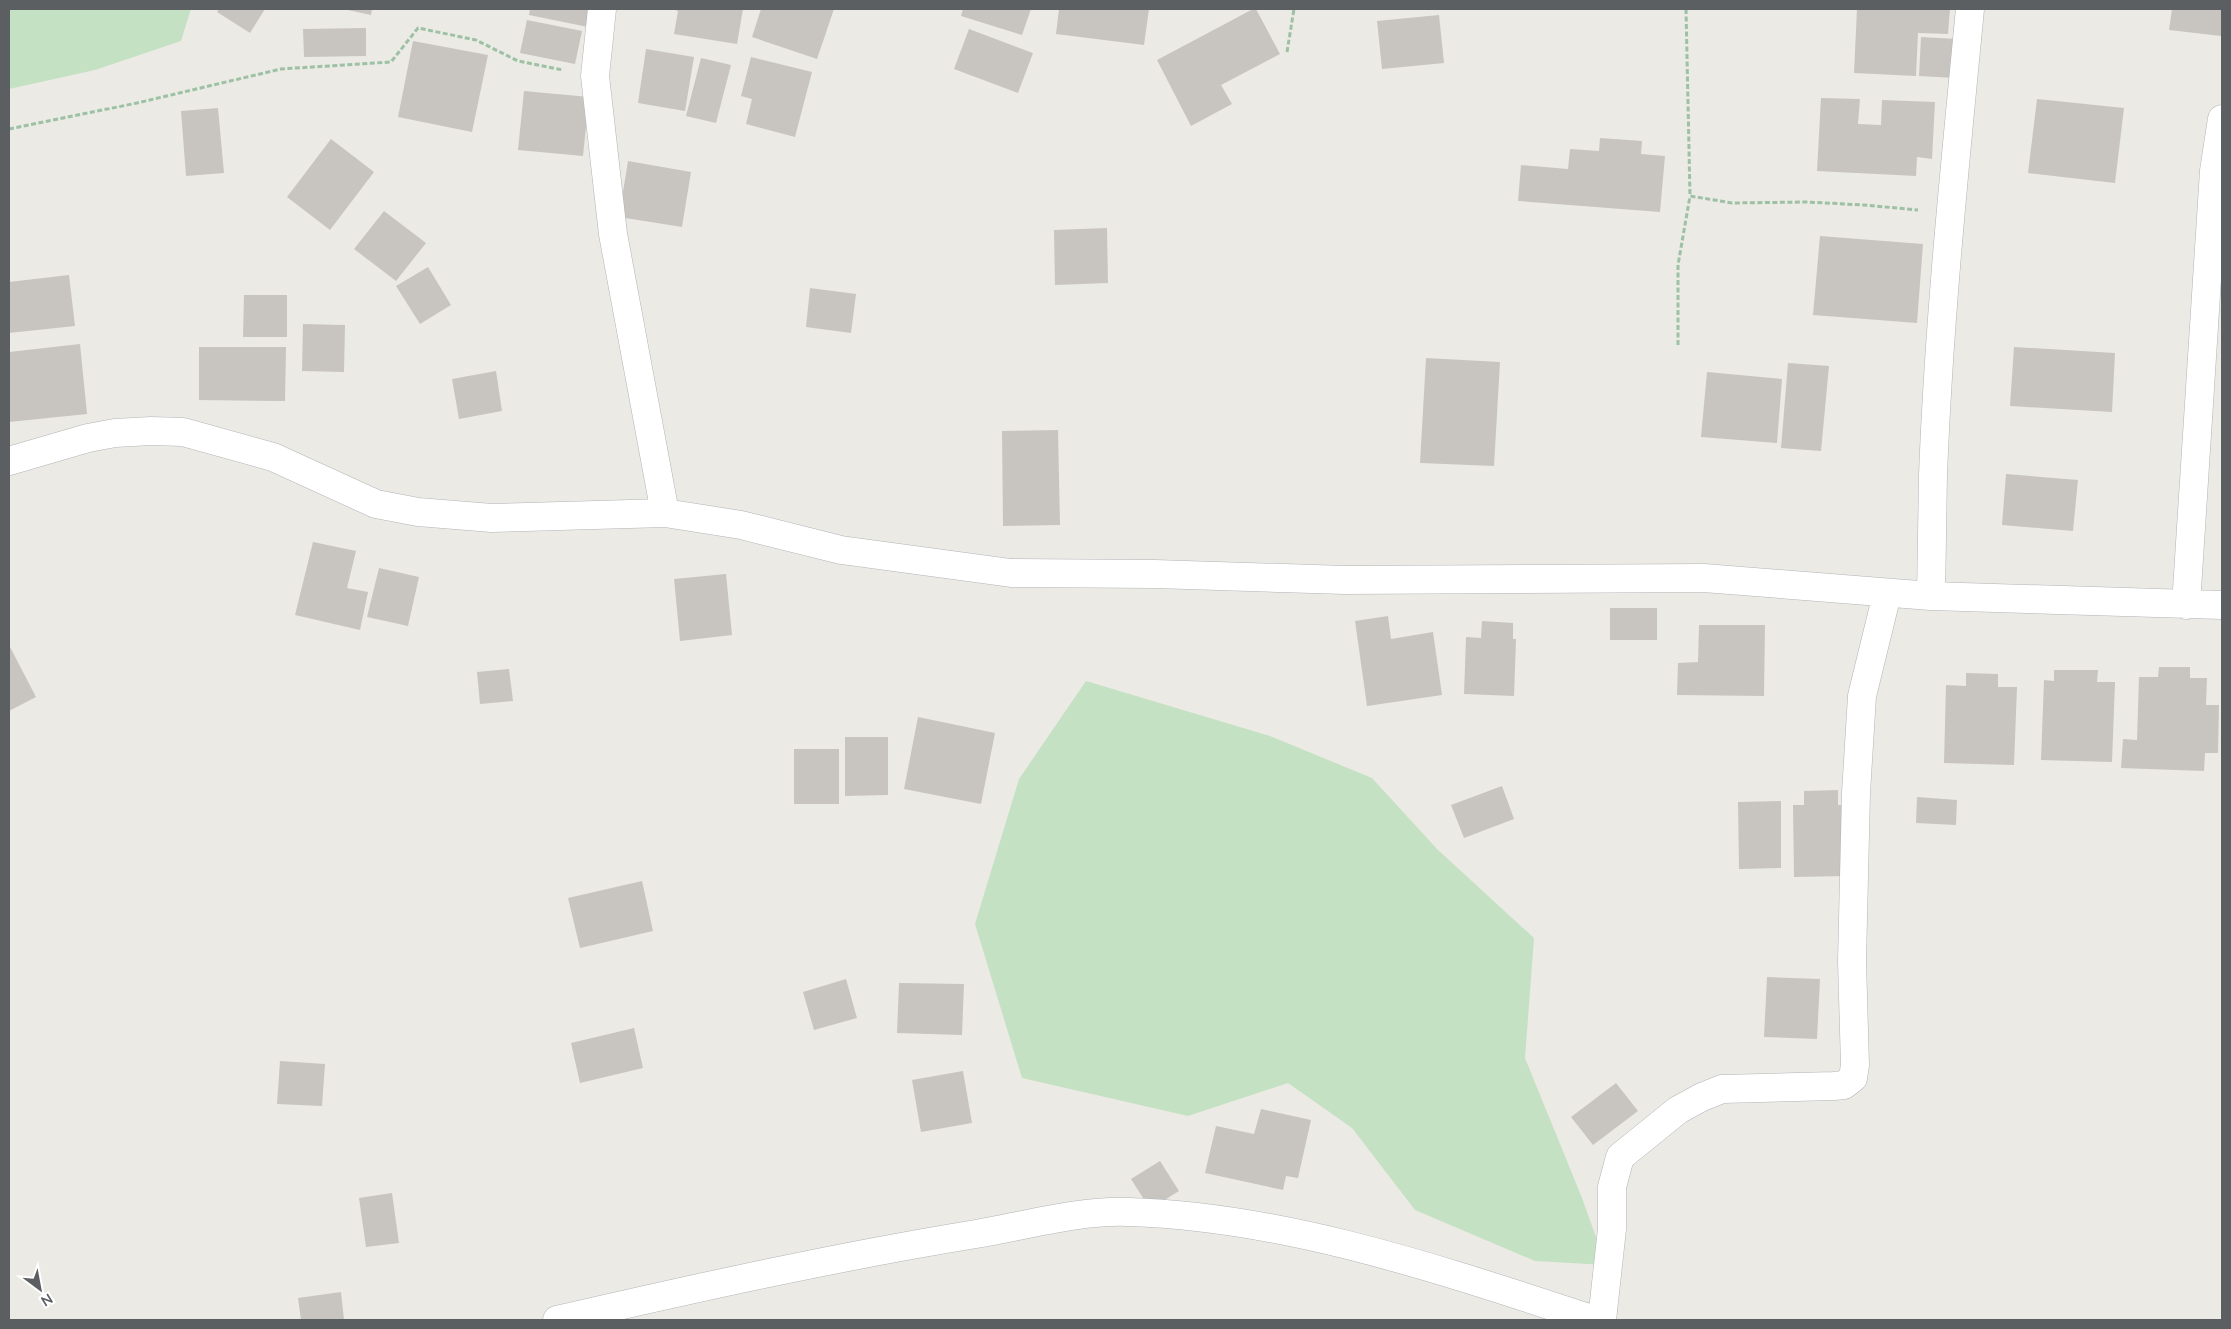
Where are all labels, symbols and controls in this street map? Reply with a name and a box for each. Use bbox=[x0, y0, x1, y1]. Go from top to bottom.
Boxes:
north arrow bbox=[15, 1264, 65, 1314]
text: N bbox=[38, 1290, 56, 1310]

